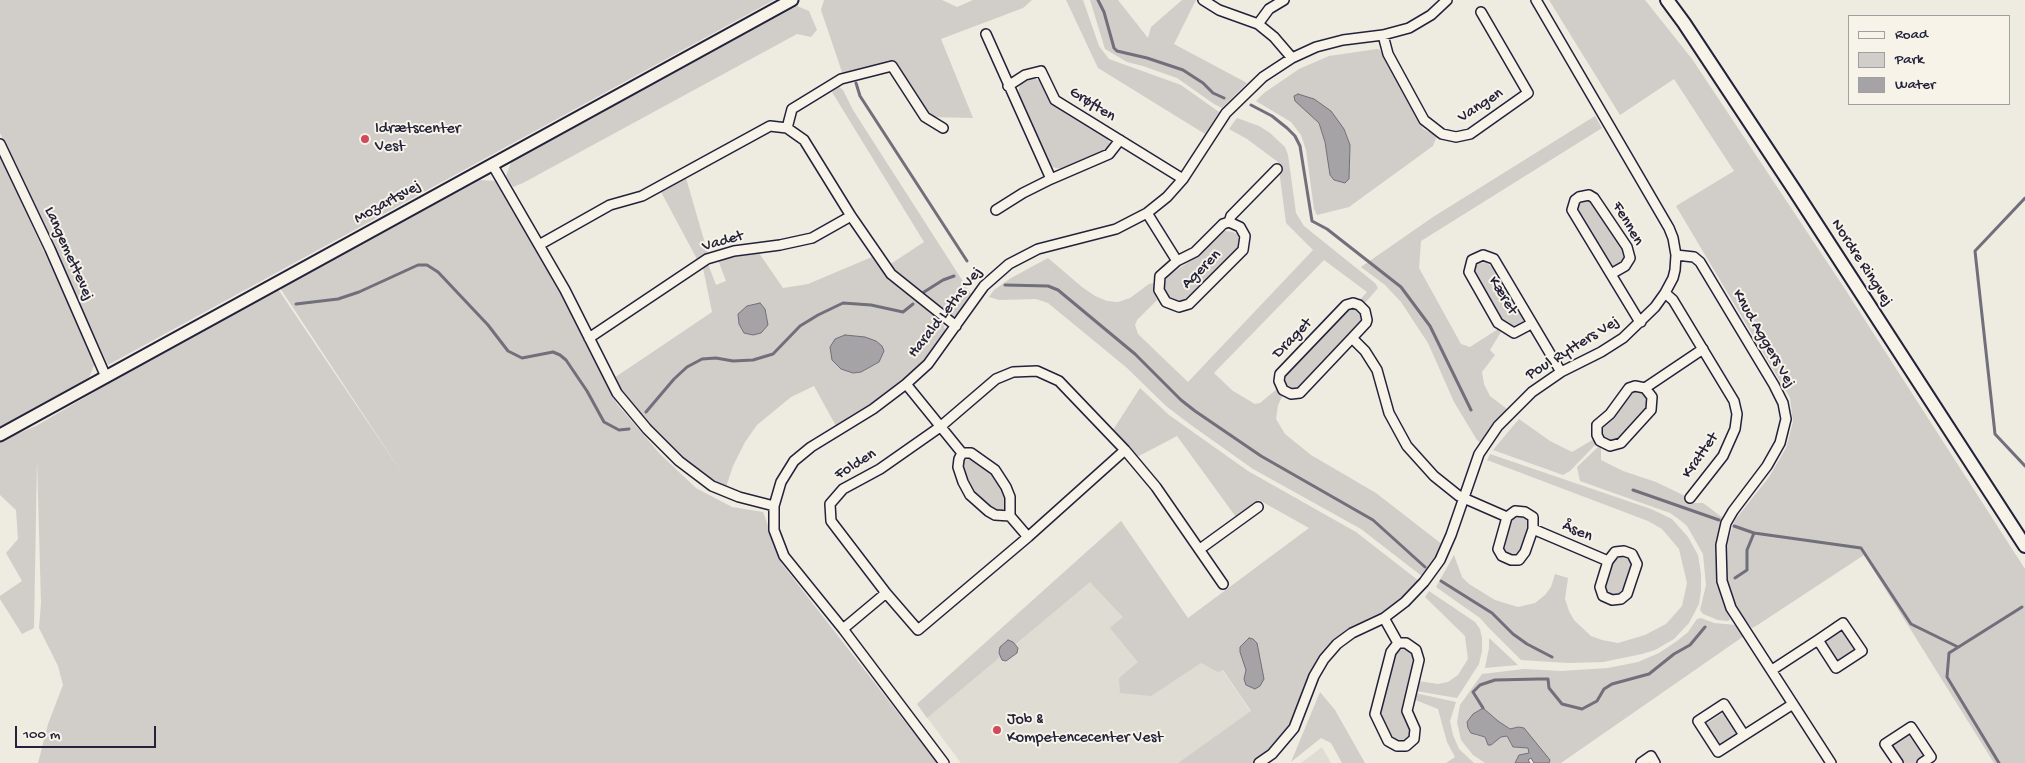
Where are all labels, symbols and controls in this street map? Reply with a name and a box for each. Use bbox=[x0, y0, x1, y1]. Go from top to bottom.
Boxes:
legend bbox=[1848, 15, 2010, 105]
text: Road bbox=[1895, 26, 1928, 44]
text: Park bbox=[1895, 51, 1924, 69]
text: Water bbox=[1895, 76, 1935, 94]
street label: Grøften bbox=[1065, 83, 1119, 127]
street label: Vangen bbox=[1455, 84, 1507, 128]
place label: Idrætscenter Vest bbox=[375, 120, 460, 158]
marker: Idrætscenter Vest bbox=[359, 133, 371, 145]
street label: Mozartsvej bbox=[351, 177, 425, 229]
street label: Fennen bbox=[1607, 199, 1647, 249]
street label: Langemettevej bbox=[39, 204, 97, 304]
street label: Nordre Ringvej bbox=[1826, 216, 1896, 310]
street label: Vadet bbox=[700, 227, 746, 257]
street label: Ageren bbox=[1178, 246, 1226, 294]
street label: Harald Leths Vej bbox=[905, 264, 987, 362]
street label: Kæret bbox=[1483, 273, 1521, 319]
street label: Knud Aggers Vej bbox=[1727, 287, 1799, 391]
street label: Poul Rytters Vej bbox=[1523, 313, 1623, 385]
street label: Draget bbox=[1269, 315, 1317, 363]
street label: Krattet bbox=[1678, 430, 1724, 482]
street label: Folden bbox=[832, 445, 880, 485]
street label: Åsen bbox=[1559, 517, 1595, 547]
place label: Job & Kompetencecenter Vest bbox=[1007, 711, 1163, 749]
scale bar bbox=[18, 716, 159, 748]
marker: Job & Kompetencecenter Vest bbox=[991, 724, 1003, 736]
text: 100 m bbox=[23, 726, 60, 744]

